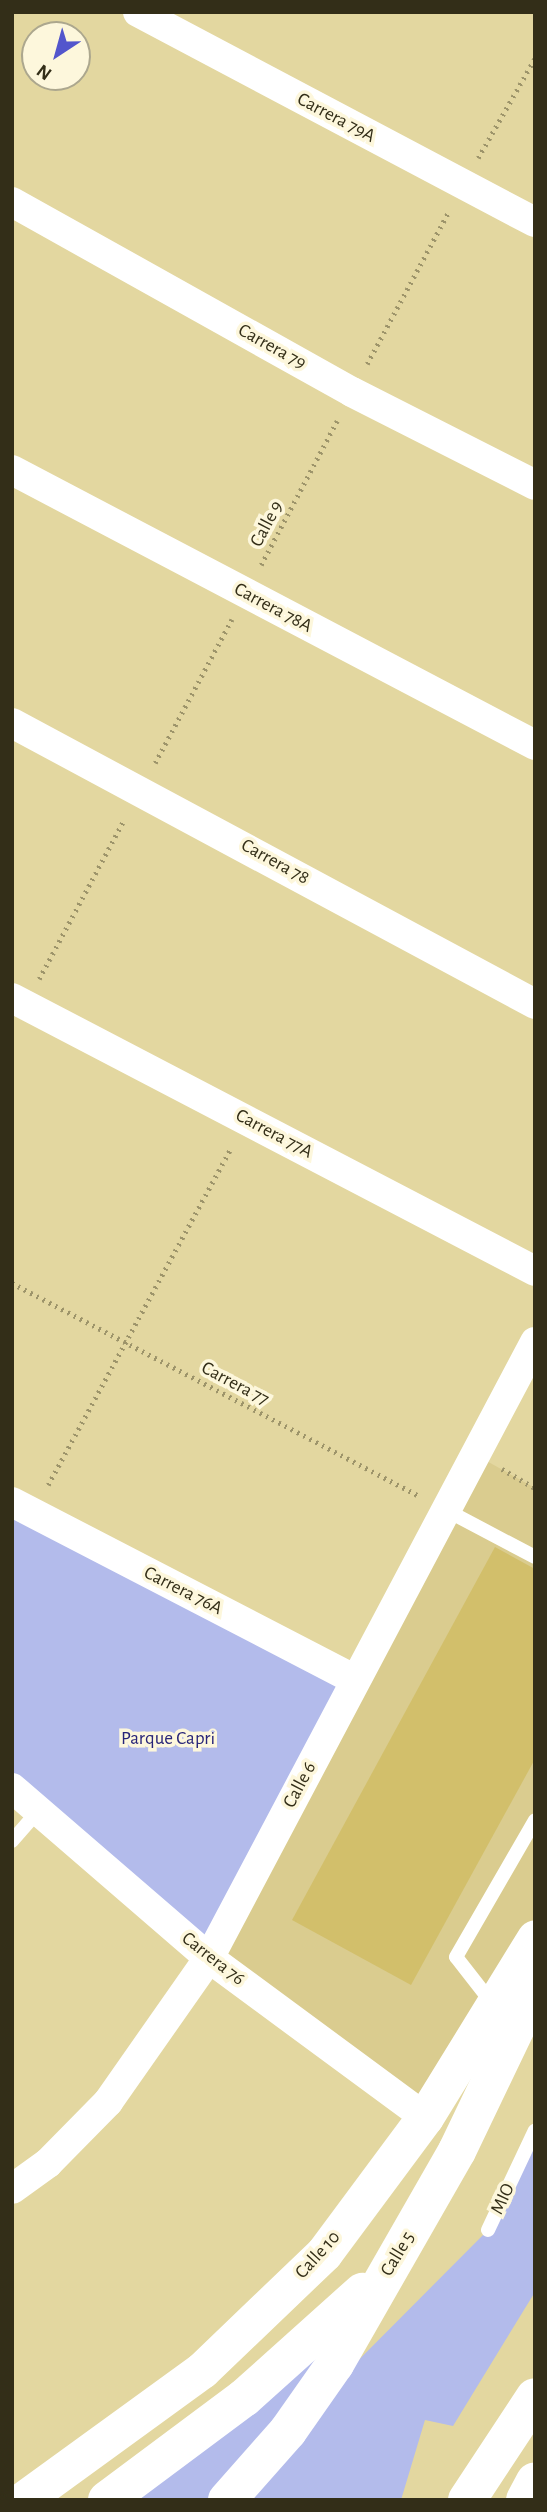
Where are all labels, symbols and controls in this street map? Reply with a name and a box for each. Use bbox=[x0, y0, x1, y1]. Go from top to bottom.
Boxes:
north arrow bbox=[21, 21, 91, 91]
text: N bbox=[34, 60, 55, 83]
street label: Carrera 79A bbox=[293, 88, 379, 148]
street label: Carrera 79 bbox=[234, 319, 310, 375]
street label: Calle 9 bbox=[245, 497, 289, 551]
street label: Carrera 78A bbox=[230, 578, 316, 638]
street label: Carrera 78 bbox=[237, 834, 313, 890]
street label: Carrera 77A bbox=[231, 1104, 317, 1164]
street label: Carrera 77 bbox=[197, 1357, 273, 1411]
street label: Carrera 76A bbox=[140, 1562, 226, 1620]
park label: Parque Capri bbox=[121, 1728, 215, 1750]
street label: Calle 6 bbox=[278, 1758, 322, 1812]
street label: Carrera 76 bbox=[177, 1927, 249, 1991]
street label: MIO bbox=[486, 2180, 520, 2218]
street label: Calle 10 bbox=[291, 2226, 345, 2284]
street label: Calle 5 bbox=[376, 2228, 420, 2280]

